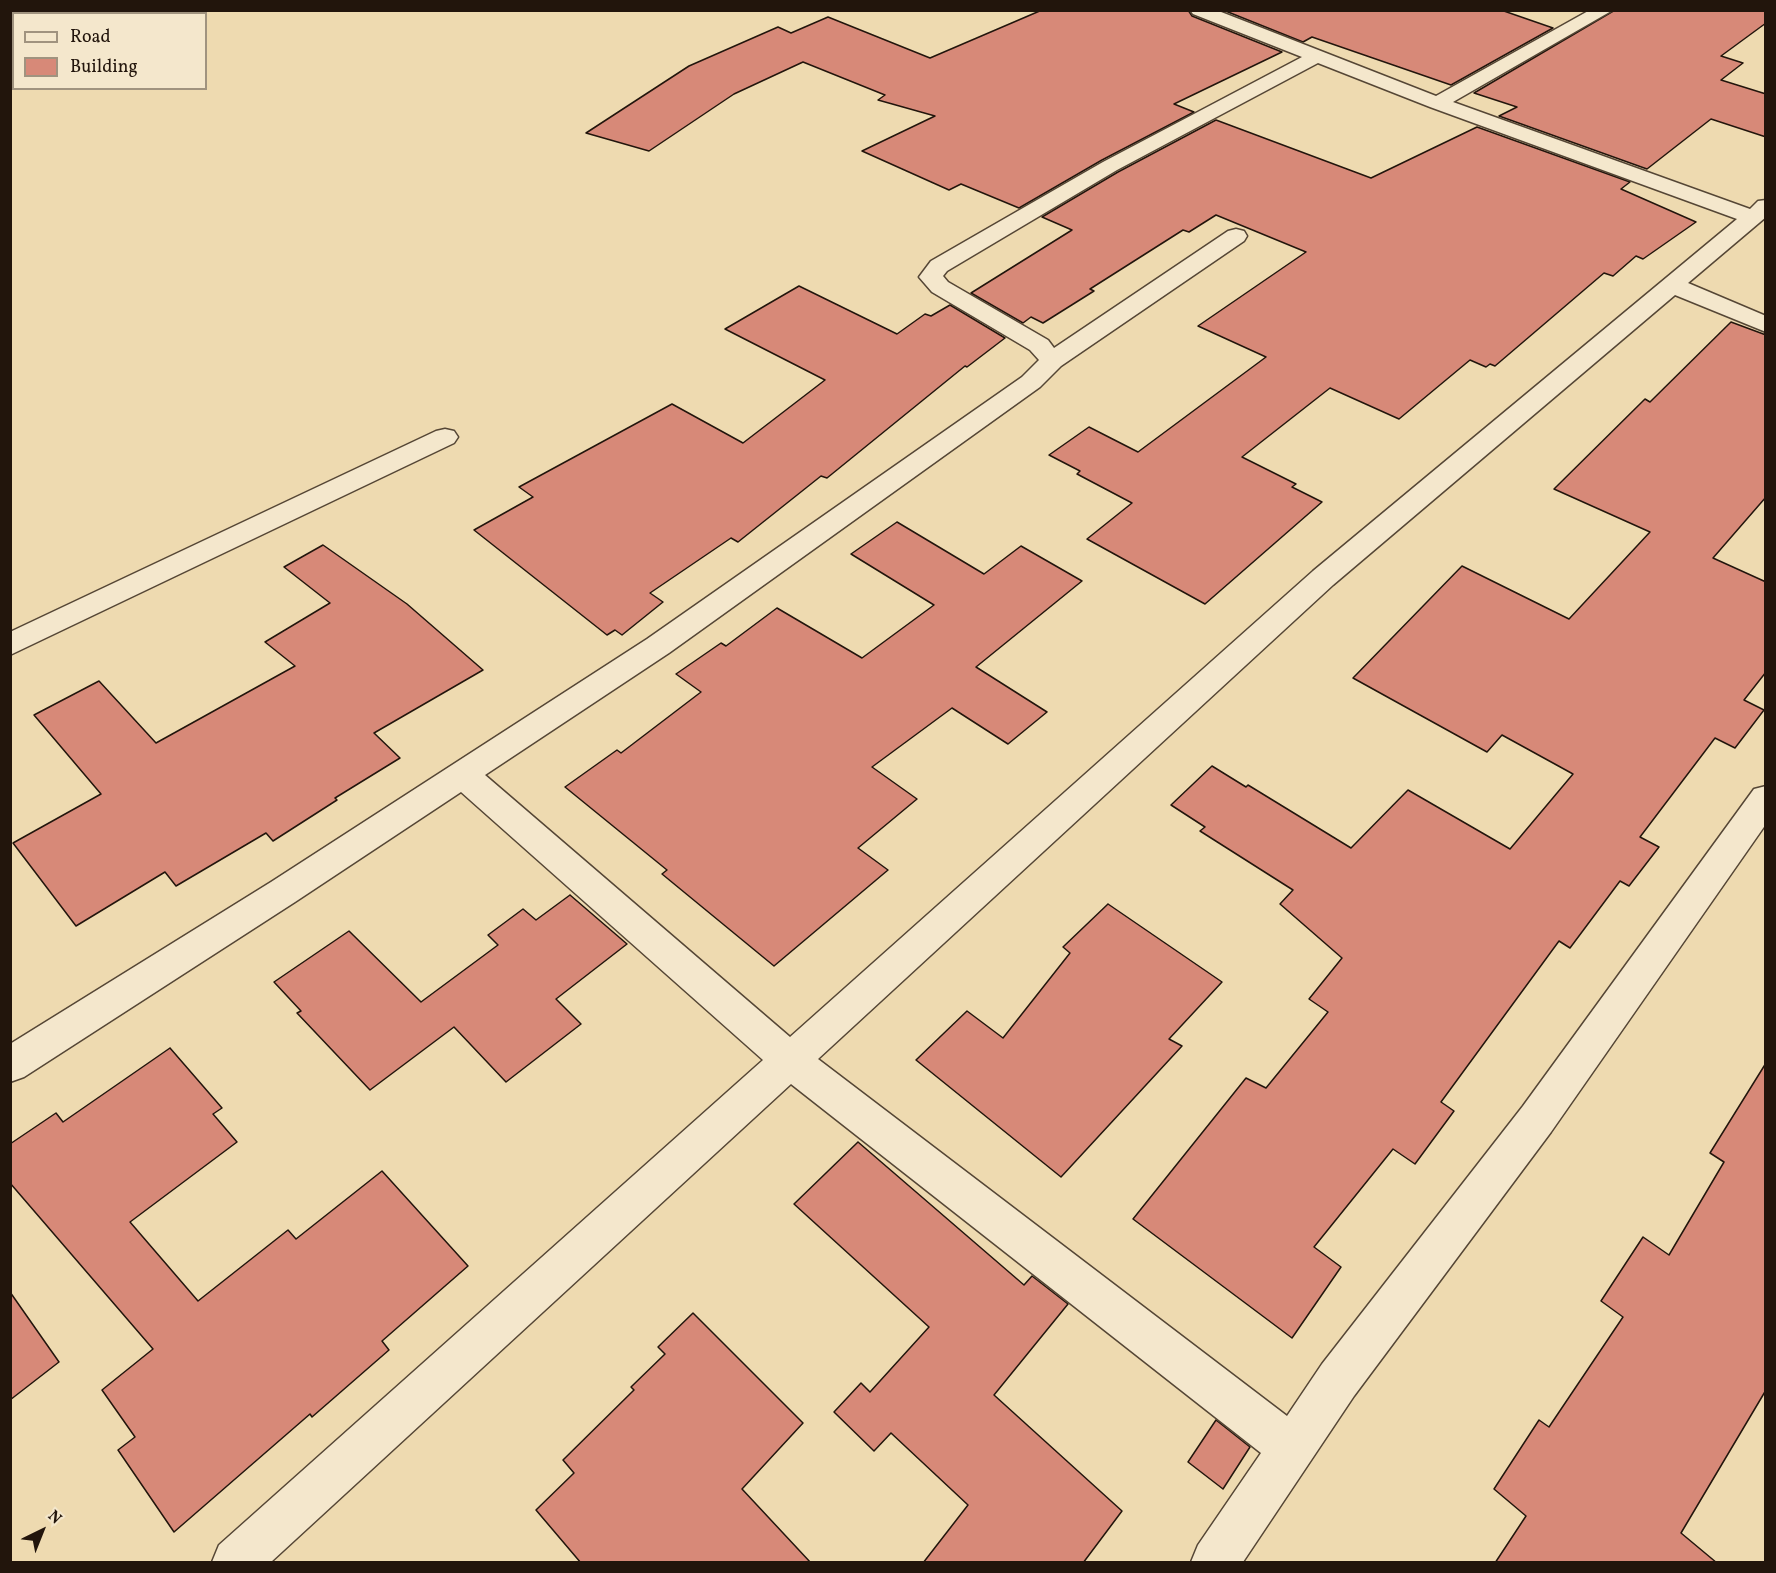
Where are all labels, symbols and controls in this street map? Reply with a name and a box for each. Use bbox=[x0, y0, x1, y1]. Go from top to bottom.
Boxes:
legend bbox=[12, 12, 207, 90]
text: Road bbox=[70, 25, 111, 50]
text: Building bbox=[70, 55, 138, 80]
north arrow bbox=[12, 1501, 72, 1561]
text: N bbox=[43, 1506, 66, 1530]

